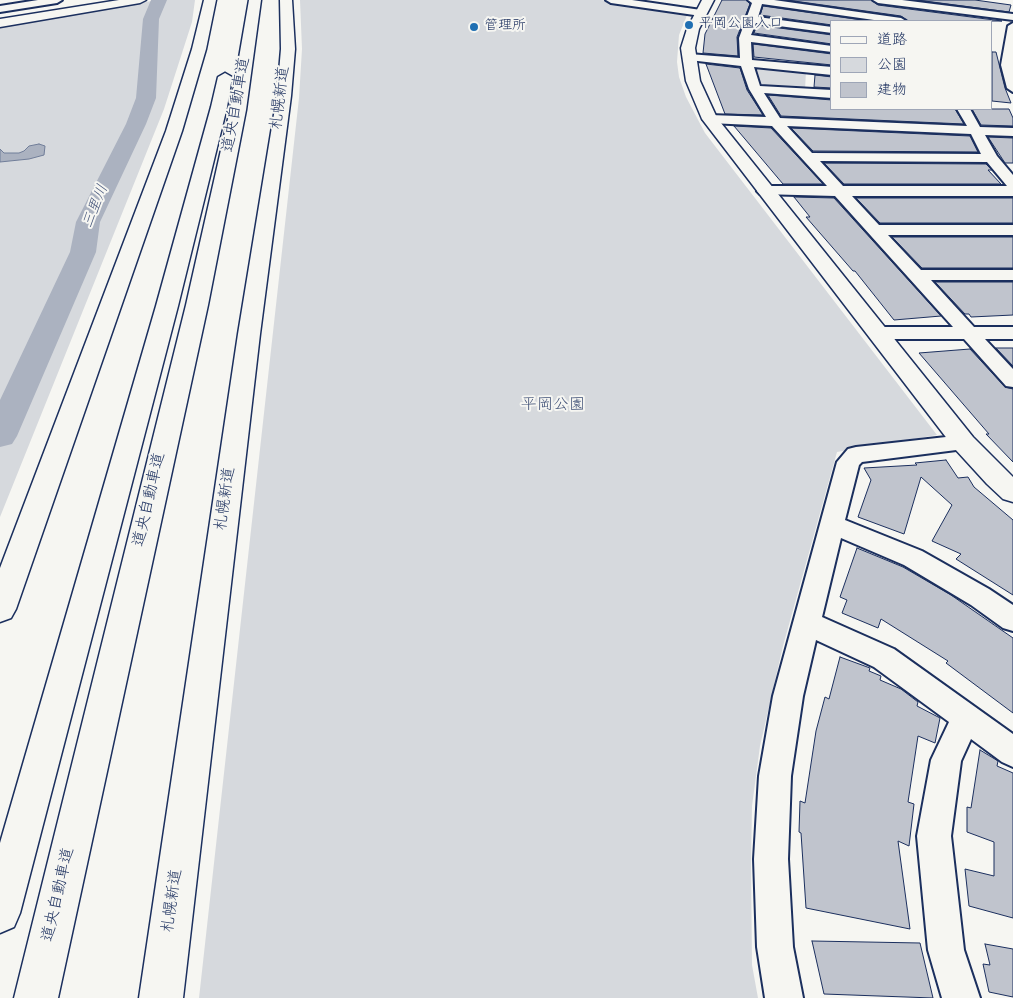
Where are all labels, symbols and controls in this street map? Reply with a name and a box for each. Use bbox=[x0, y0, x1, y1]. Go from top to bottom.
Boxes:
place label: 平岡公園入口 bbox=[699, 17, 783, 33]
place label: 管理所 bbox=[484, 19, 526, 35]
marker: 平岡公園入口 bbox=[683, 19, 695, 31]
legend bbox=[830, 20, 993, 110]
marker: 管理所 bbox=[468, 21, 480, 33]
text: 道路 bbox=[877, 30, 907, 52]
text: 公園 bbox=[877, 55, 907, 77]
street label: 道央自動車道 bbox=[220, 56, 256, 154]
street label: 札幌新道 bbox=[269, 65, 295, 131]
text: 建物 bbox=[877, 80, 907, 102]
water label: 三里川 bbox=[80, 183, 114, 231]
park label: 平岡公園 bbox=[521, 397, 585, 417]
street label: 道央自動車道 bbox=[131, 451, 171, 549]
street label: 札幌新道 bbox=[213, 466, 241, 532]
street label: 道央自動車道 bbox=[40, 846, 80, 944]
street label: 札幌新道 bbox=[160, 868, 188, 934]

